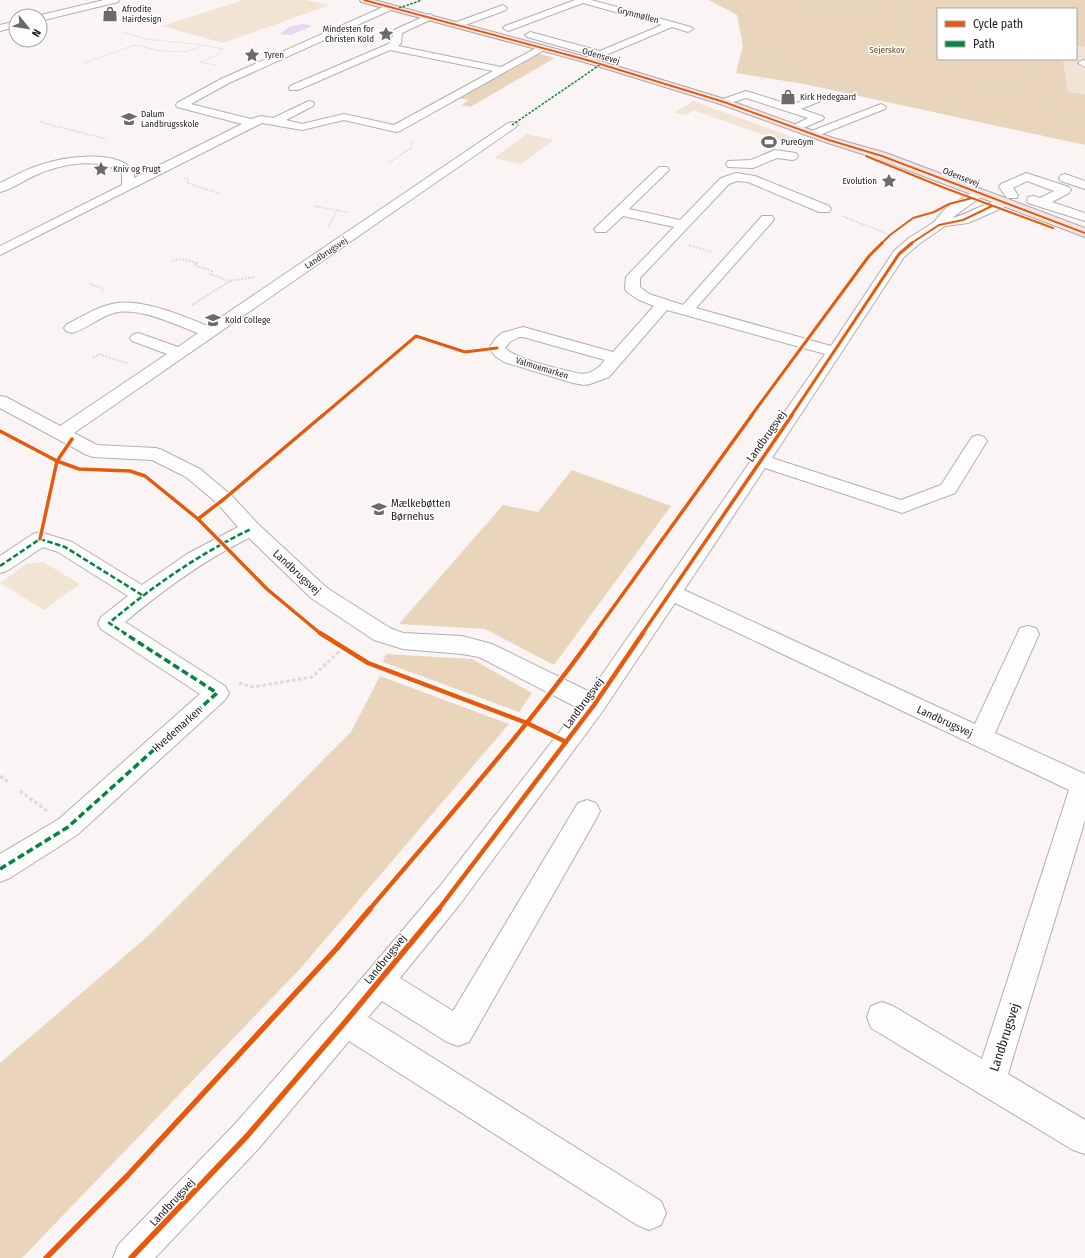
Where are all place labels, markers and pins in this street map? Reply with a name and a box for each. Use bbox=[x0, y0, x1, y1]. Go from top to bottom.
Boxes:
place label: Afrodite Hairdesign bbox=[122, 4, 162, 24]
shop icon: Afrodite Hairdesign bbox=[101, 5, 119, 23]
place label: Mindesten for Christen Kold bbox=[323, 24, 375, 44]
place icon: Mindesten for Christen Kold bbox=[377, 25, 395, 43]
place icon: Tyren bbox=[243, 46, 261, 64]
place label: Tyren bbox=[264, 50, 284, 60]
shop icon: Kirk Hedegaard bbox=[779, 88, 797, 106]
place label: Kirk Hedegaard bbox=[800, 92, 856, 102]
place label: Dalum Landbrugsskole bbox=[141, 109, 199, 129]
school or university icon: Dalum Landbrugsskole bbox=[120, 110, 138, 128]
sports icon: PureGym bbox=[760, 133, 778, 151]
place label: PureGym bbox=[781, 137, 814, 147]
place icon: Kniv og Frugt bbox=[92, 160, 110, 178]
place label: Kniv og Frugt bbox=[113, 164, 161, 174]
place icon: Evolution bbox=[880, 172, 898, 190]
place label: Evolution bbox=[842, 176, 877, 186]
school or university icon: Kold College bbox=[204, 311, 222, 329]
place label: Kold College bbox=[225, 315, 271, 325]
place label: Mælkebøtten Børnehus bbox=[391, 497, 451, 523]
school or university icon: Mælkebøtten Børnehus bbox=[370, 500, 388, 518]

